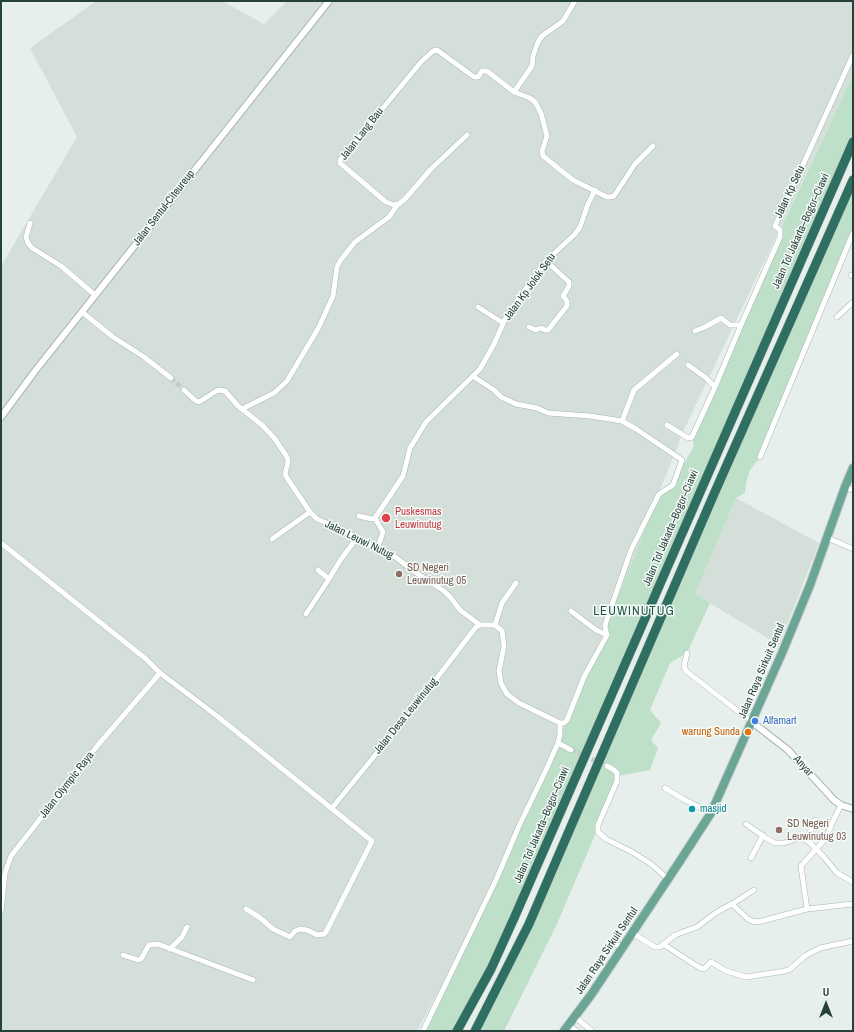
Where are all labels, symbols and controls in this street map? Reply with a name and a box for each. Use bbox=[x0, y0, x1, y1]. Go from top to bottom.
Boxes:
street label: Jalan Lang Bau bbox=[338, 105, 386, 163]
street label: Jalan Kp Setu bbox=[772, 164, 808, 220]
street label: Jalan Sentul-Citeureup bbox=[130, 168, 198, 248]
street label: Jalan Tol Jakarta–Bogor–Ciawi bbox=[770, 171, 832, 291]
street label: Jalan Kp Jolok Setu bbox=[501, 251, 559, 323]
street label: Jalan Tol Jakarta–Bogor–Ciawi bbox=[641, 468, 701, 588]
place label: Puskesmas Leuwinutug bbox=[395, 505, 442, 531]
marker: Puskesmas Leuwinutug bbox=[380, 512, 392, 524]
street label: Jalan Leuwi Nutug bbox=[323, 518, 395, 562]
place label: SD Negeri Leuwinutug 05 bbox=[407, 561, 466, 587]
marker: SD Negeri Leuwinutug 05 bbox=[394, 569, 404, 579]
district label: LEUWINUTUG bbox=[593, 604, 675, 620]
street label: Jalan Raya Sirkuit Sentul bbox=[736, 622, 788, 720]
street label: Jalan Desa Leuwinutug bbox=[371, 675, 441, 757]
place label: Alfamart bbox=[763, 714, 797, 728]
marker: Alfamart bbox=[750, 716, 760, 726]
place label: warung Sunda bbox=[682, 725, 740, 739]
marker: warung Sunda bbox=[743, 727, 753, 737]
street label: Jalan Olympic Raya bbox=[37, 749, 97, 821]
street label: Anyar bbox=[790, 753, 816, 779]
street label: Jalan Tol Jakarta–Bogor–Ciawi bbox=[512, 765, 572, 885]
place label: masjid bbox=[700, 802, 727, 816]
marker: masjid bbox=[687, 804, 697, 814]
place label: SD Negeri Leuwinutug 03 bbox=[787, 817, 846, 843]
marker: SD Negeri Leuwinutug 03 bbox=[774, 825, 784, 835]
street label: Jalan Raya Sirkuit Sentul bbox=[573, 905, 641, 997]
north arrow bbox=[806, 984, 846, 1024]
text: U bbox=[823, 985, 829, 999]

